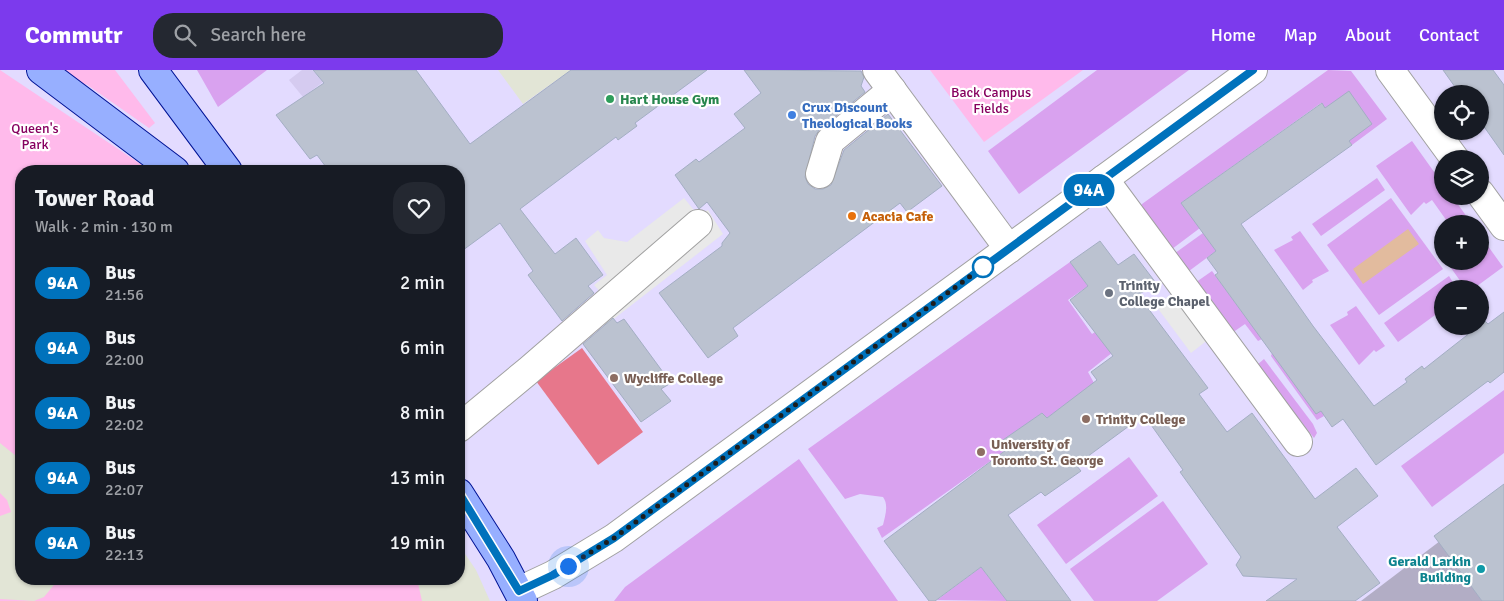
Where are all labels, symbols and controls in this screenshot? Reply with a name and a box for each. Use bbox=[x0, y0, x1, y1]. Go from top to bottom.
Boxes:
search box bbox=[153, 13, 503, 58]
text: Commutr bbox=[25, 20, 123, 50]
icon: search bbox=[171, 21, 199, 49]
text: Search here bbox=[211, 23, 306, 47]
text: Home bbox=[1211, 24, 1256, 46]
text: Map bbox=[1284, 24, 1317, 46]
text: About bbox=[1345, 24, 1391, 46]
text: Contact bbox=[1419, 24, 1479, 46]
park label: Back Campus Fields bbox=[951, 84, 1031, 117]
map controls bbox=[1434, 85, 1489, 335]
button: locate bbox=[1434, 85, 1489, 140]
place label: Hart House Gym bbox=[620, 91, 719, 108]
marker: Hart House Gym bbox=[604, 93, 616, 105]
place label: Crux Discount Theological Books bbox=[802, 99, 912, 132]
marker: Crux Discount Theological Books bbox=[786, 109, 798, 121]
park label: Queen's Park bbox=[11, 120, 59, 153]
button: layers bbox=[1434, 150, 1489, 205]
line badge: 94A bbox=[1060, 174, 1118, 206]
text: 94A bbox=[1074, 179, 1104, 201]
button: heart bbox=[393, 182, 445, 234]
text: Tower Road bbox=[35, 183, 154, 213]
place label: Acacia Cafe bbox=[862, 208, 933, 225]
marker: Acacia Cafe bbox=[846, 210, 858, 222]
button: + bbox=[1434, 215, 1489, 270]
text: Walk · 2 min · 130 m bbox=[35, 217, 173, 237]
unlabelled marker bbox=[972, 256, 994, 278]
text: Bus bbox=[105, 261, 136, 285]
text: 2 min bbox=[400, 271, 445, 295]
text: 94A bbox=[47, 272, 78, 294]
place label: Trinity College Chapel bbox=[1119, 277, 1211, 310]
button: − bbox=[1434, 280, 1489, 335]
text: 21:56 bbox=[105, 285, 144, 305]
marker: Trinity College Chapel bbox=[1103, 287, 1115, 299]
text: Bus bbox=[105, 326, 136, 350]
text: 6 min bbox=[400, 336, 445, 360]
text: 94A bbox=[47, 337, 78, 359]
text: 22:00 bbox=[105, 350, 144, 370]
place label: Wycliffe College bbox=[624, 370, 723, 387]
marker: Wycliffe College bbox=[608, 372, 620, 384]
text: Bus bbox=[105, 391, 136, 415]
text: 8 min bbox=[400, 401, 445, 425]
text: 94A bbox=[47, 402, 78, 424]
place label: Trinity College bbox=[1096, 411, 1185, 428]
marker: Trinity College bbox=[1080, 413, 1092, 425]
text: 22:02 bbox=[105, 415, 144, 435]
place label: University of Toronto St. George bbox=[991, 436, 1104, 469]
marker: University of Toronto St. George bbox=[975, 446, 987, 458]
text: Bus bbox=[105, 456, 136, 480]
text: 13 min bbox=[390, 466, 445, 490]
text: 94A bbox=[47, 467, 78, 489]
text: 22:07 bbox=[105, 480, 144, 500]
text: Bus bbox=[105, 521, 136, 545]
text: 19 min bbox=[390, 531, 445, 555]
text: 94A bbox=[47, 532, 78, 554]
text: 22:13 bbox=[105, 545, 144, 565]
place label: Gerald Larkin Building bbox=[1388, 553, 1471, 586]
your location bbox=[556, 554, 581, 579]
marker: Gerald Larkin Building bbox=[1475, 563, 1487, 575]

